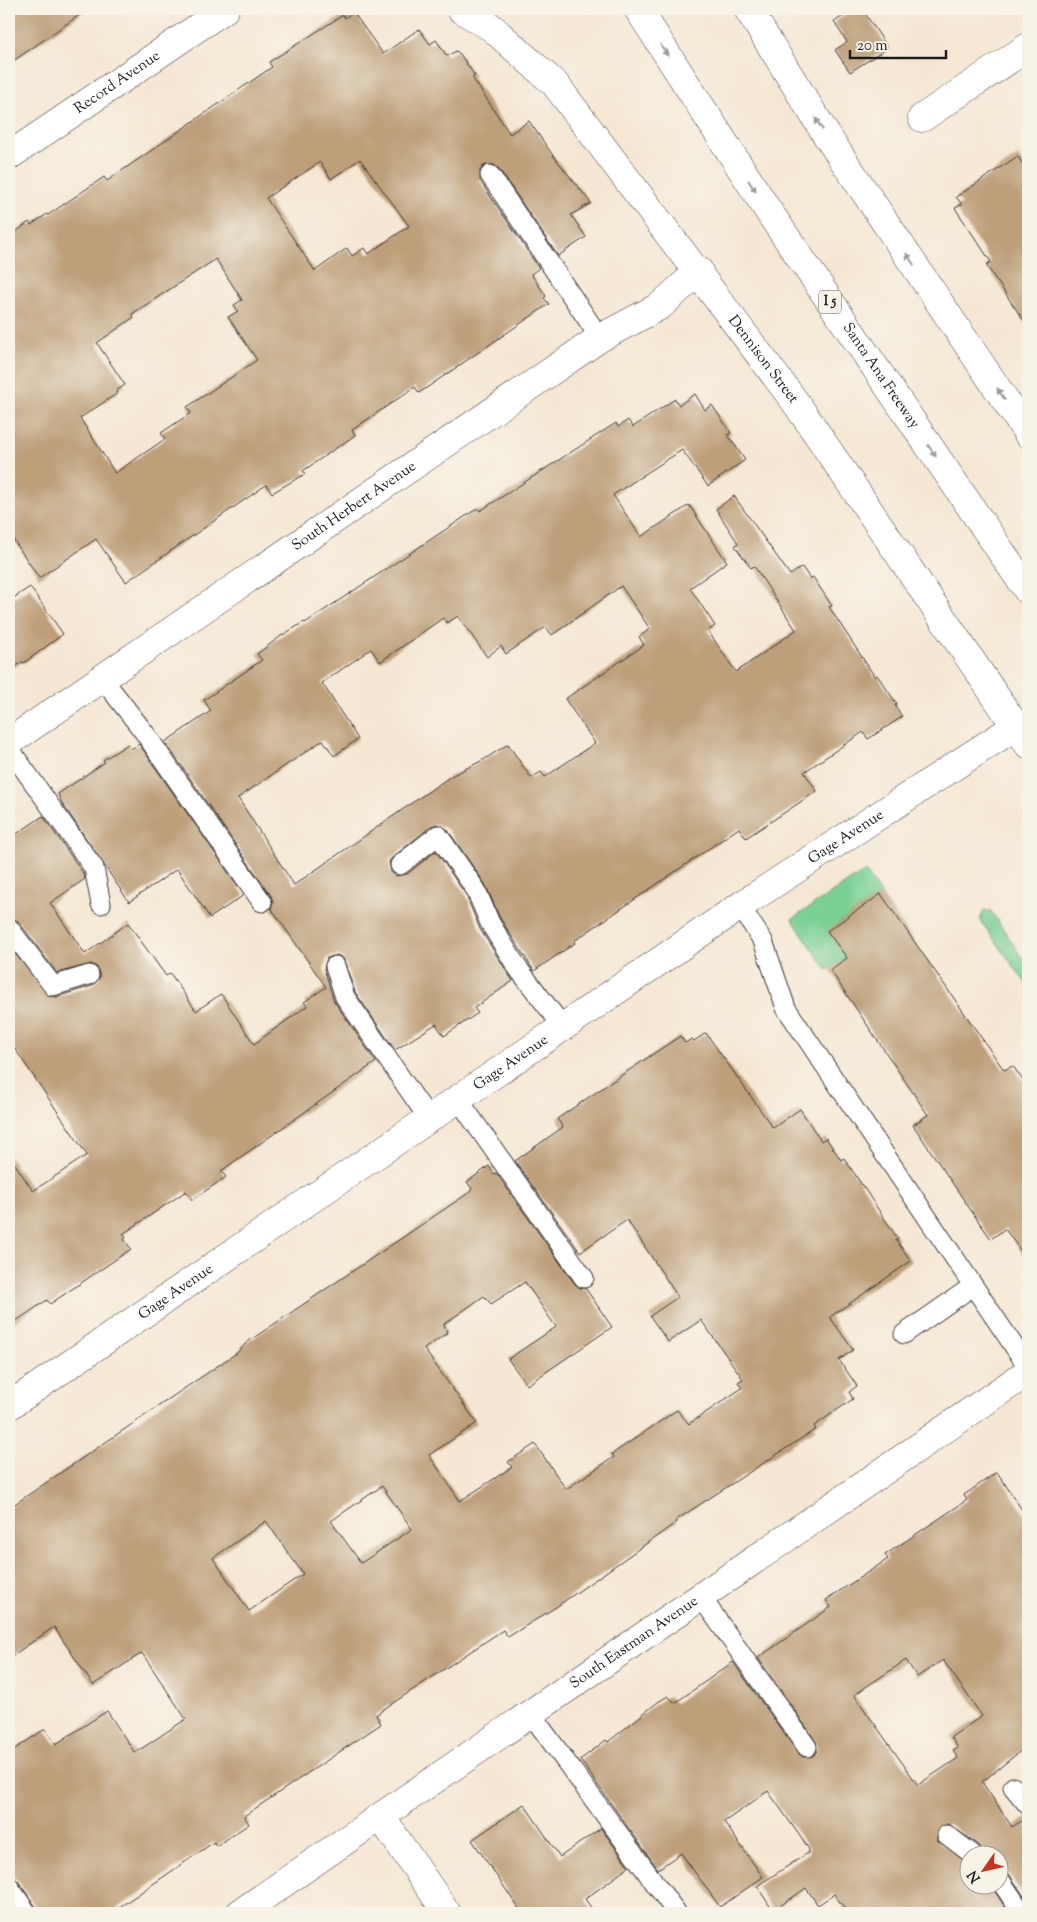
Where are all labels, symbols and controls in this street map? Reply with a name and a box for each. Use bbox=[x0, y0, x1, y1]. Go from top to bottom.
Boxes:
scale bar bbox=[850, 28, 946, 60]
text: 20 m bbox=[857, 36, 888, 57]
one-way arrow bbox=[659, 43, 669, 57]
street label: Record Avenue bbox=[70, 46, 164, 119]
one-way arrow bbox=[815, 117, 824, 131]
one-way arrow bbox=[748, 180, 757, 193]
one-way arrow bbox=[905, 252, 915, 266]
road number: I 5 bbox=[819, 290, 841, 314]
street label: Dennison Street bbox=[723, 311, 803, 408]
street label: Santa Ana Freeway bbox=[837, 319, 925, 433]
one-way arrow bbox=[996, 387, 1006, 400]
one-way arrow bbox=[927, 444, 937, 458]
street label: South Herbert Avenue bbox=[288, 456, 421, 556]
street label: Gage Avenue bbox=[804, 805, 888, 869]
street label: Gage Avenue bbox=[469, 1030, 553, 1096]
street label: Gage Avenue bbox=[134, 1259, 217, 1325]
street label: South Eastman Avenue bbox=[566, 1591, 702, 1694]
north arrow bbox=[960, 1844, 1010, 1894]
text: N bbox=[963, 1866, 986, 1886]

